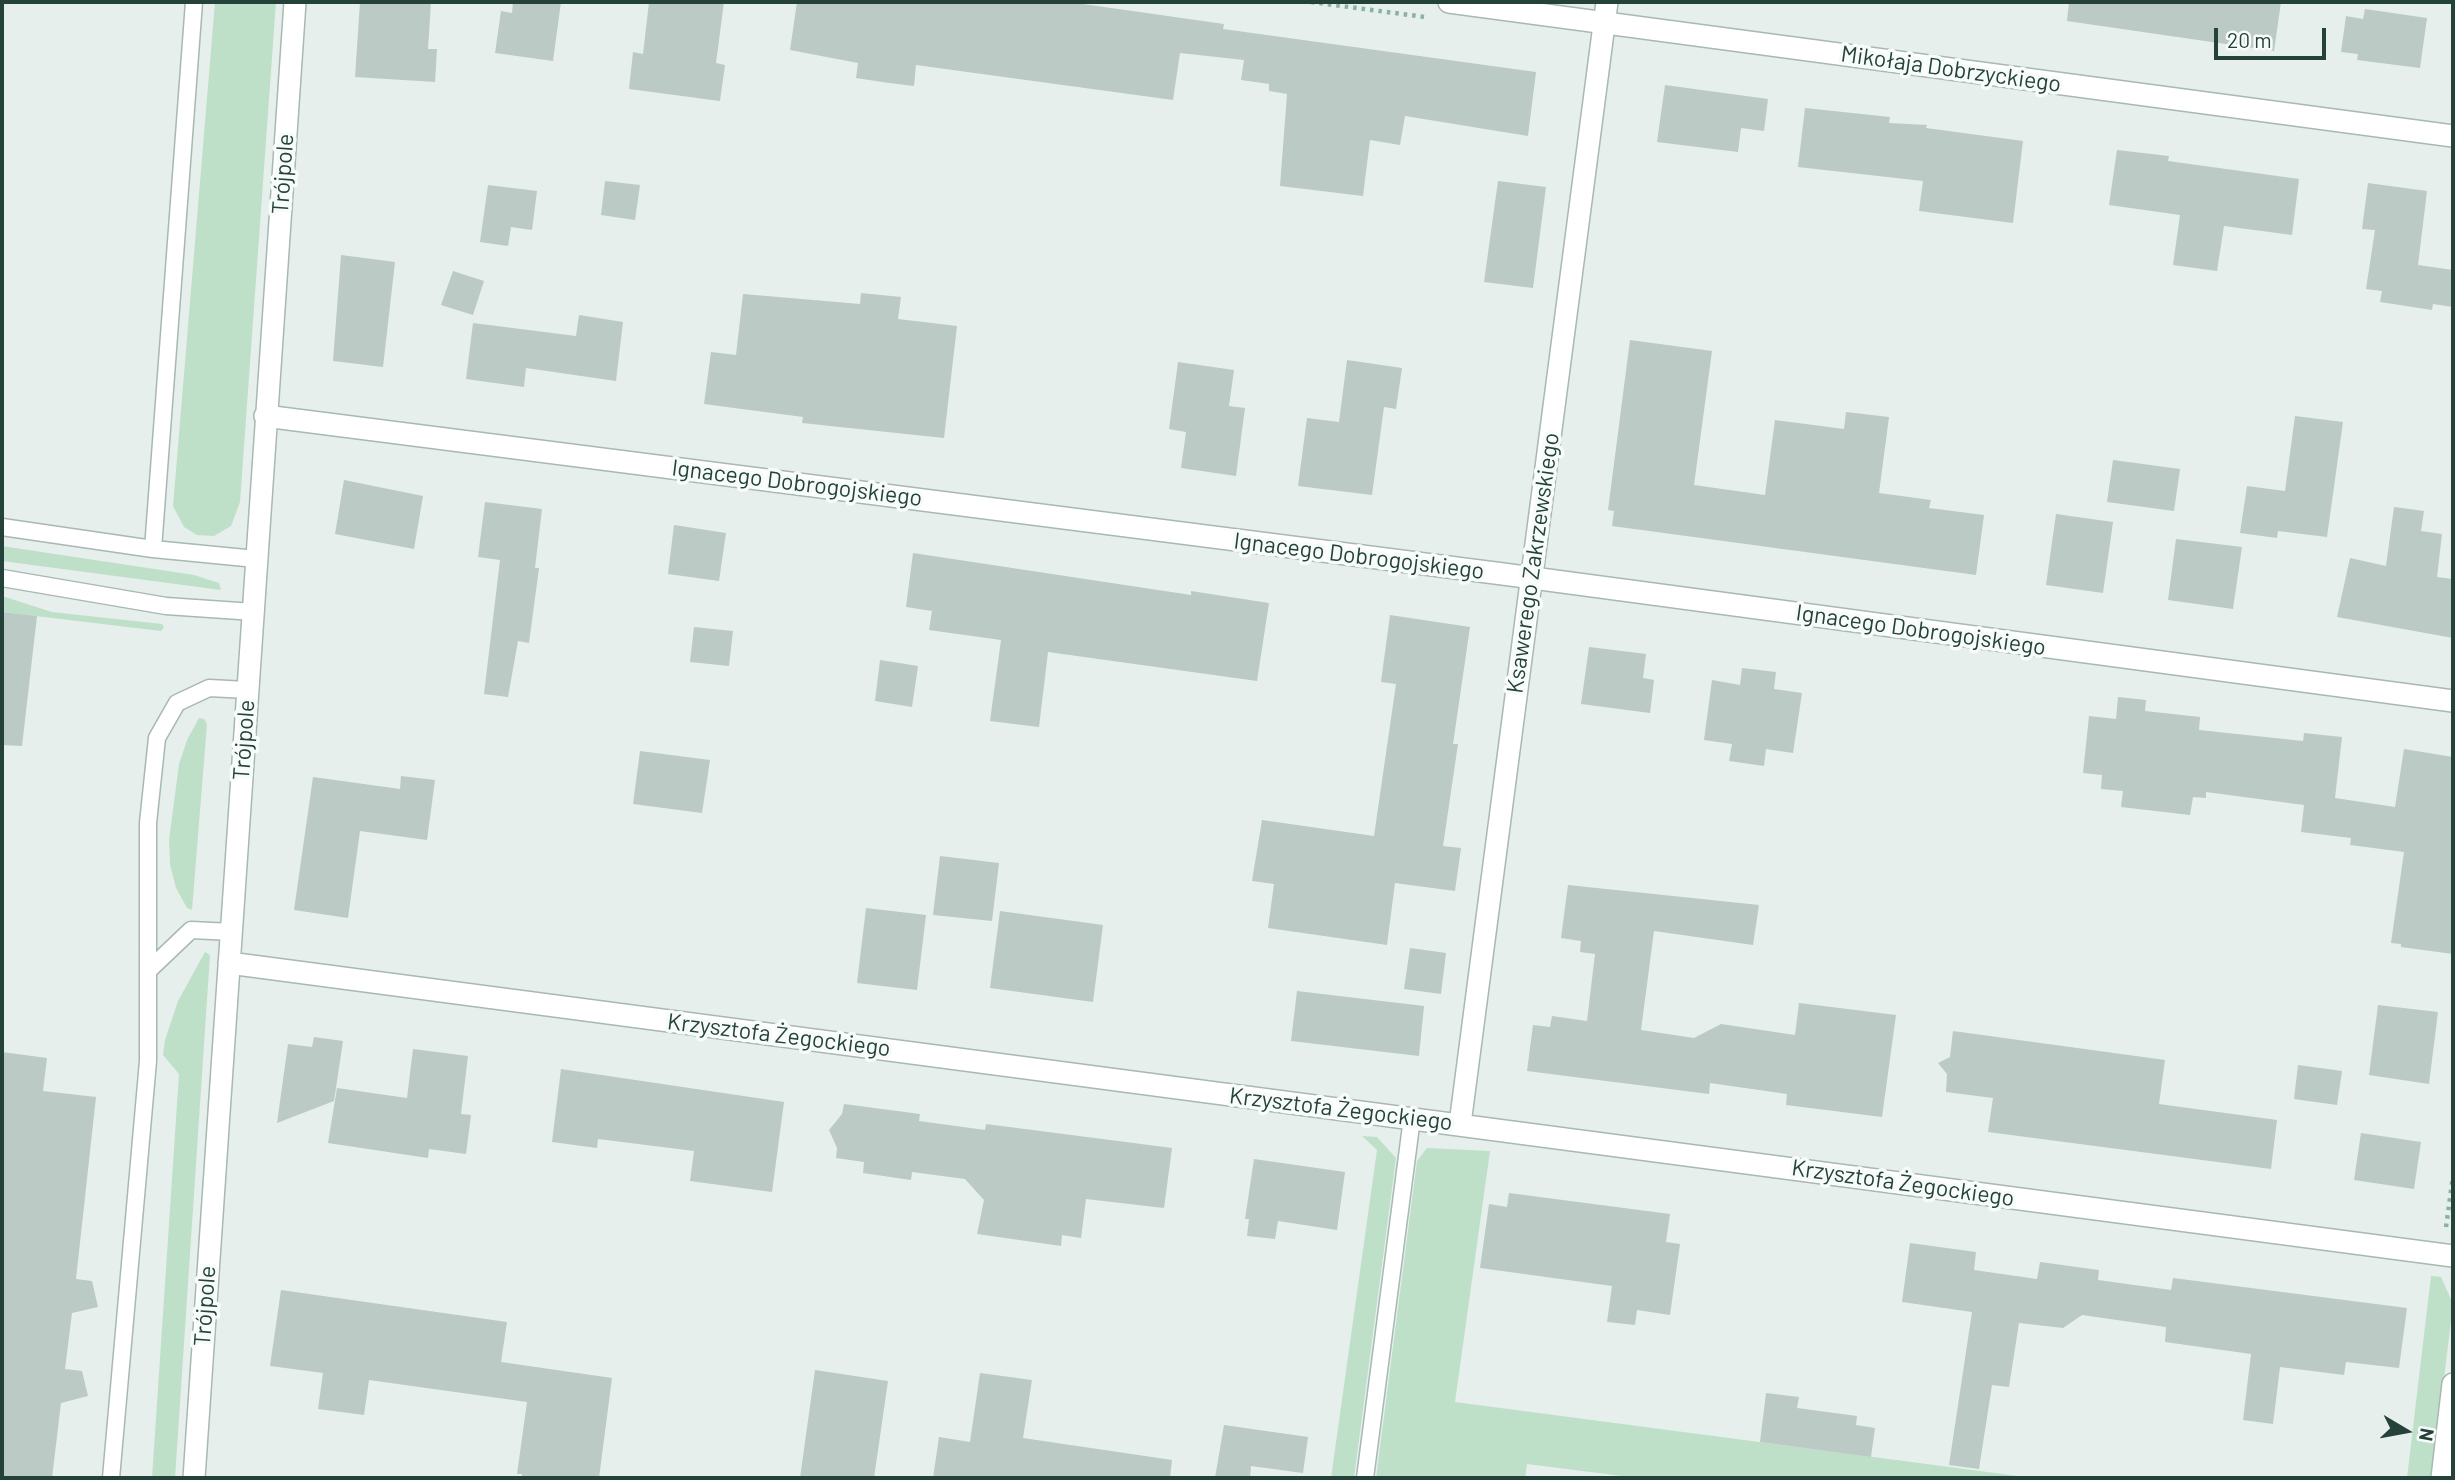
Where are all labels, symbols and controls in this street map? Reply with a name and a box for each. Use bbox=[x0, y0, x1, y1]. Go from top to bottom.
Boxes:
scale bar bbox=[2217, 14, 2329, 58]
text: 20 m bbox=[2227, 27, 2272, 52]
street label: Mikołaja Dobrzyckiego bbox=[1839, 40, 2063, 98]
street label: Trójpole bbox=[266, 133, 300, 215]
street label: Ksawerego Zakrzewskiego bbox=[1501, 431, 1565, 695]
street label: Ignacego Dobrogojskiego bbox=[670, 454, 924, 512]
street label: Ignacego Dobrogojskiego bbox=[1232, 527, 1486, 585]
street label: Ignacego Dobrogojskiego bbox=[1794, 599, 2048, 661]
street label: Trójpole bbox=[227, 699, 261, 781]
street label: Krzysztofa Żegockiego bbox=[666, 1008, 892, 1062]
street label: Krzysztofa Żegockiego bbox=[1228, 1082, 1454, 1136]
street label: Krzysztofa Żegockiego bbox=[1790, 1154, 2016, 1212]
street label: Trójpole bbox=[188, 1265, 222, 1347]
north arrow bbox=[2371, 1396, 2441, 1466]
text: N bbox=[2415, 1427, 2440, 1443]

